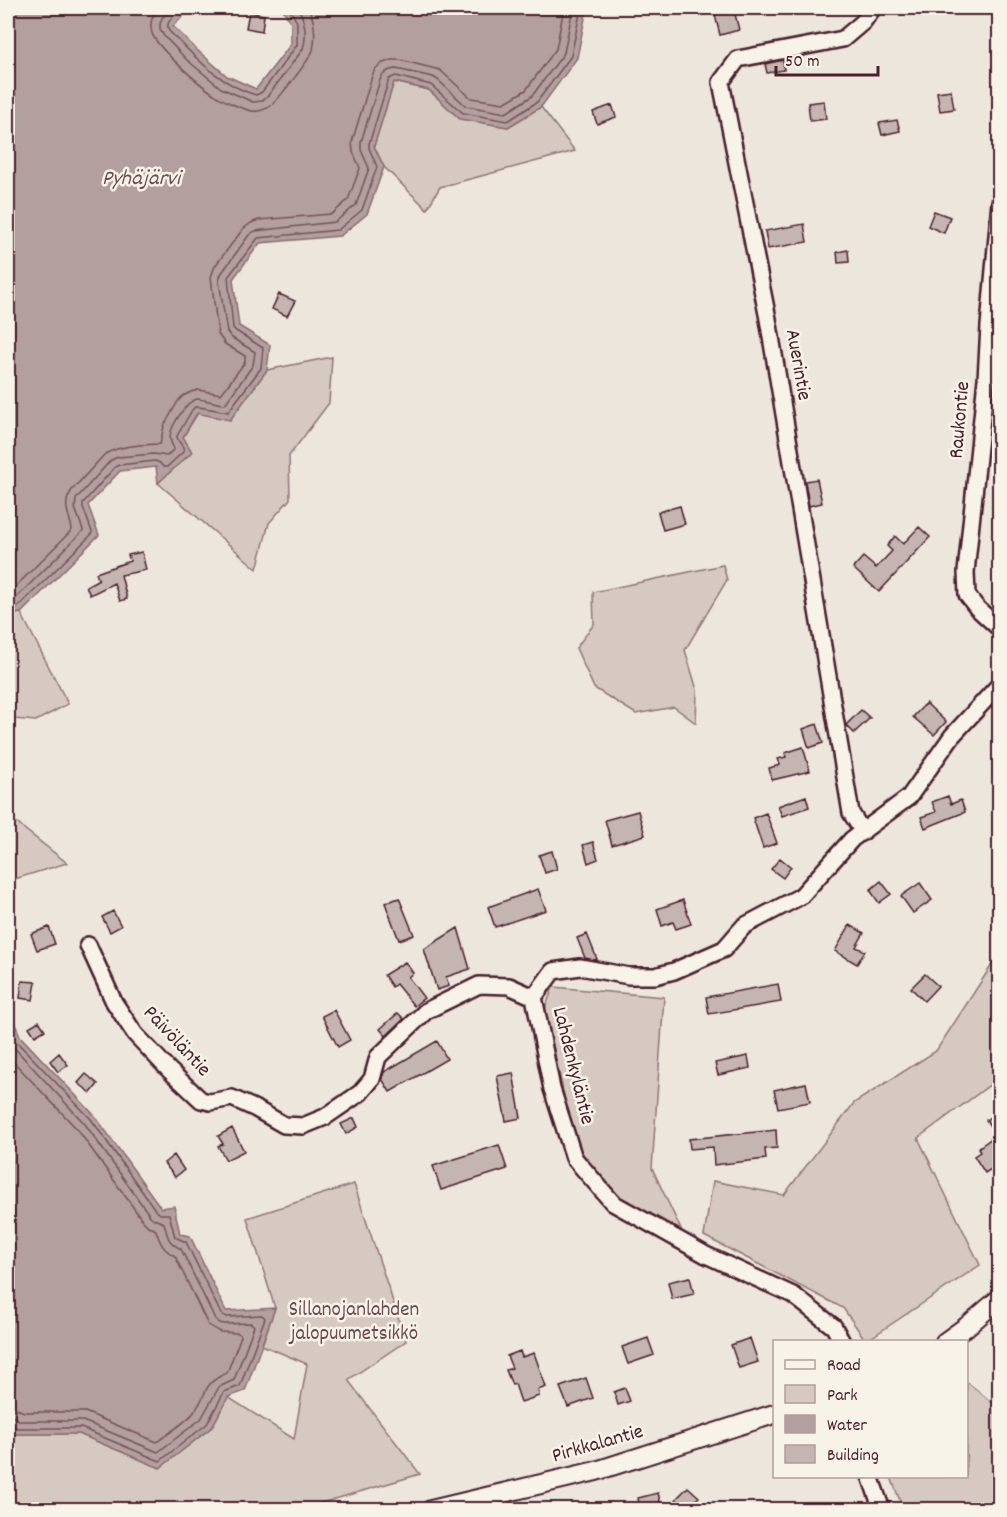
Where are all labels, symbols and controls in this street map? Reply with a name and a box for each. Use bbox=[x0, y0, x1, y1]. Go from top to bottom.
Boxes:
scale bar bbox=[776, 39, 878, 77]
text: 50 m bbox=[785, 50, 820, 75]
water label: Pyhäjärvi bbox=[102, 164, 183, 195]
street label: Auerintie bbox=[776, 327, 818, 403]
street label: Raukontie bbox=[943, 380, 979, 460]
street label: Päivöläntie bbox=[135, 1000, 217, 1084]
street label: Lahdenkyläntie bbox=[543, 1004, 601, 1128]
park label: Sillanojanlahden jalopuumetsikkö bbox=[288, 1296, 419, 1350]
legend bbox=[773, 1340, 968, 1478]
text: Road bbox=[827, 1354, 861, 1379]
text: Park bbox=[827, 1384, 858, 1409]
text: Water bbox=[827, 1414, 867, 1439]
street label: Pirkkalantie bbox=[549, 1418, 647, 1472]
text: Building bbox=[827, 1444, 879, 1469]

